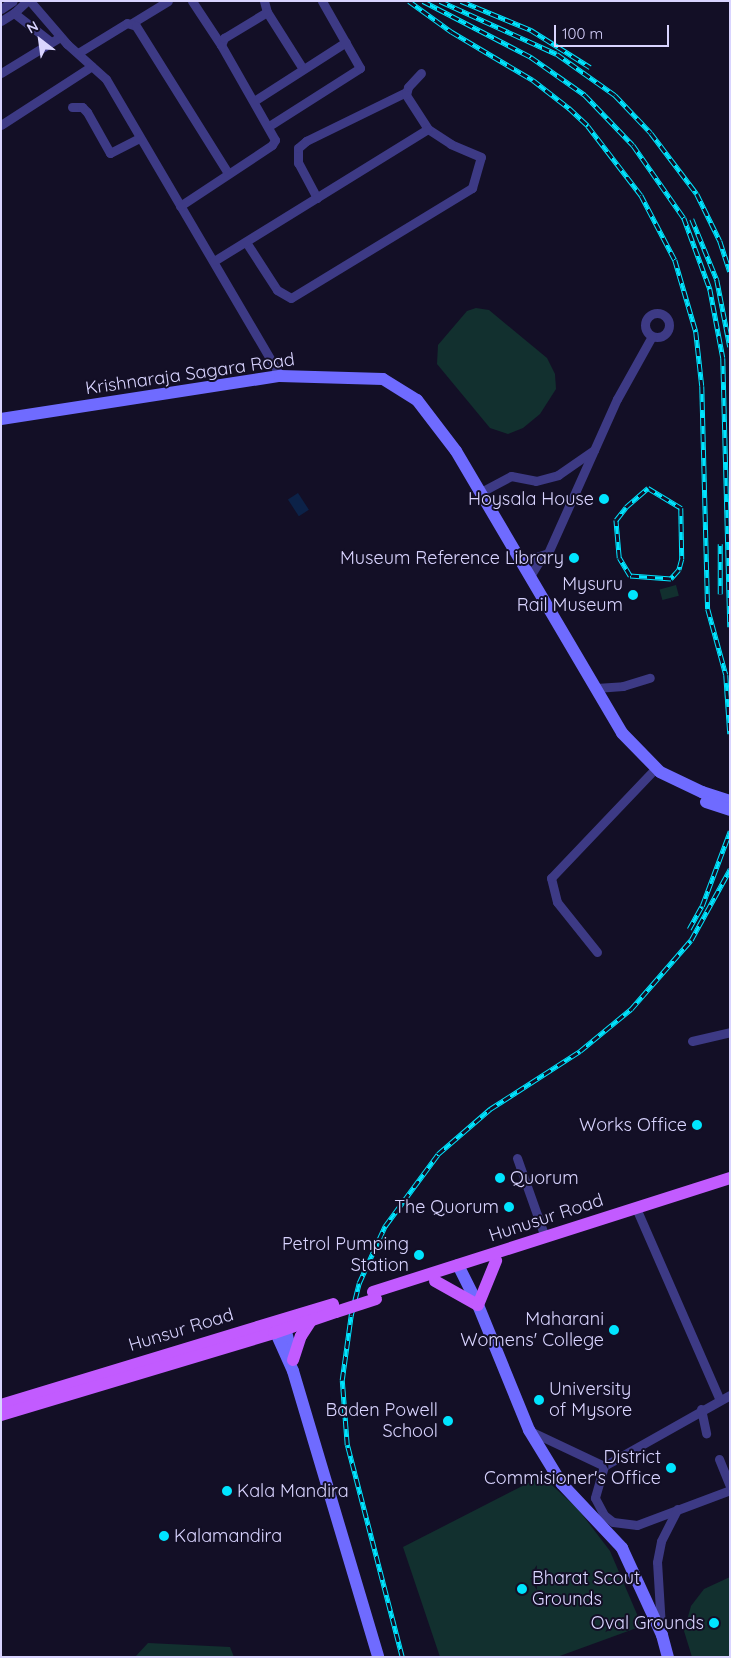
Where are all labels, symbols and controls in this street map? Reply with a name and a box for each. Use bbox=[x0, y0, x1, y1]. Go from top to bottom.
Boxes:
north arrow bbox=[15, 15, 65, 65]
scale bar bbox=[556, 15, 671, 47]
text: N bbox=[24, 17, 41, 37]
text: 100 m bbox=[562, 24, 603, 43]
street label: Krishnaraja Sagara Road bbox=[84, 349, 296, 399]
place label: Hoysala House bbox=[468, 488, 594, 510]
marker: Hoysala House bbox=[598, 493, 610, 505]
place label: Museum Reference Library bbox=[340, 547, 564, 569]
marker: Museum Reference Library bbox=[568, 552, 580, 564]
place label: Mysuru Rail Museum bbox=[517, 574, 623, 616]
marker: Mysuru Rail Museum bbox=[627, 589, 639, 601]
place label: Works Office bbox=[579, 1114, 687, 1136]
marker: Works Office bbox=[691, 1119, 703, 1131]
place label: Quorum bbox=[510, 1167, 579, 1189]
marker: Quorum bbox=[494, 1172, 506, 1184]
street label: Hunusur Road bbox=[486, 1189, 606, 1247]
place label: The Quorum bbox=[394, 1196, 499, 1218]
marker: The Quorum bbox=[503, 1201, 515, 1213]
place label: Petrol Pumping Station bbox=[282, 1234, 409, 1276]
marker: Petrol Pumping Station bbox=[413, 1249, 425, 1261]
street label: Hunsur Road bbox=[126, 1304, 236, 1356]
place label: Maharani Womens' College bbox=[460, 1309, 604, 1352]
marker: Maharani Womens' College bbox=[608, 1324, 620, 1336]
place label: University of Mysore bbox=[549, 1379, 632, 1422]
marker: University of Mysore bbox=[533, 1394, 545, 1406]
place label: Baden Powell School bbox=[326, 1400, 438, 1442]
marker: Baden Powell School bbox=[442, 1415, 454, 1427]
place label: District Commisioner's Office bbox=[484, 1447, 661, 1490]
marker: District Commisioner's Office bbox=[665, 1462, 677, 1474]
place label: Kala Mandira bbox=[237, 1480, 349, 1502]
marker: Kala Mandira bbox=[221, 1485, 233, 1497]
place label: Kalamandira bbox=[174, 1525, 282, 1547]
marker: Kalamandira bbox=[158, 1530, 170, 1542]
place label: Bharat Scout Grounds bbox=[532, 1568, 640, 1610]
marker: Bharat Scout Grounds bbox=[516, 1583, 528, 1595]
place label: Oval Grounds bbox=[591, 1612, 704, 1634]
marker: Oval Grounds bbox=[708, 1617, 720, 1629]

